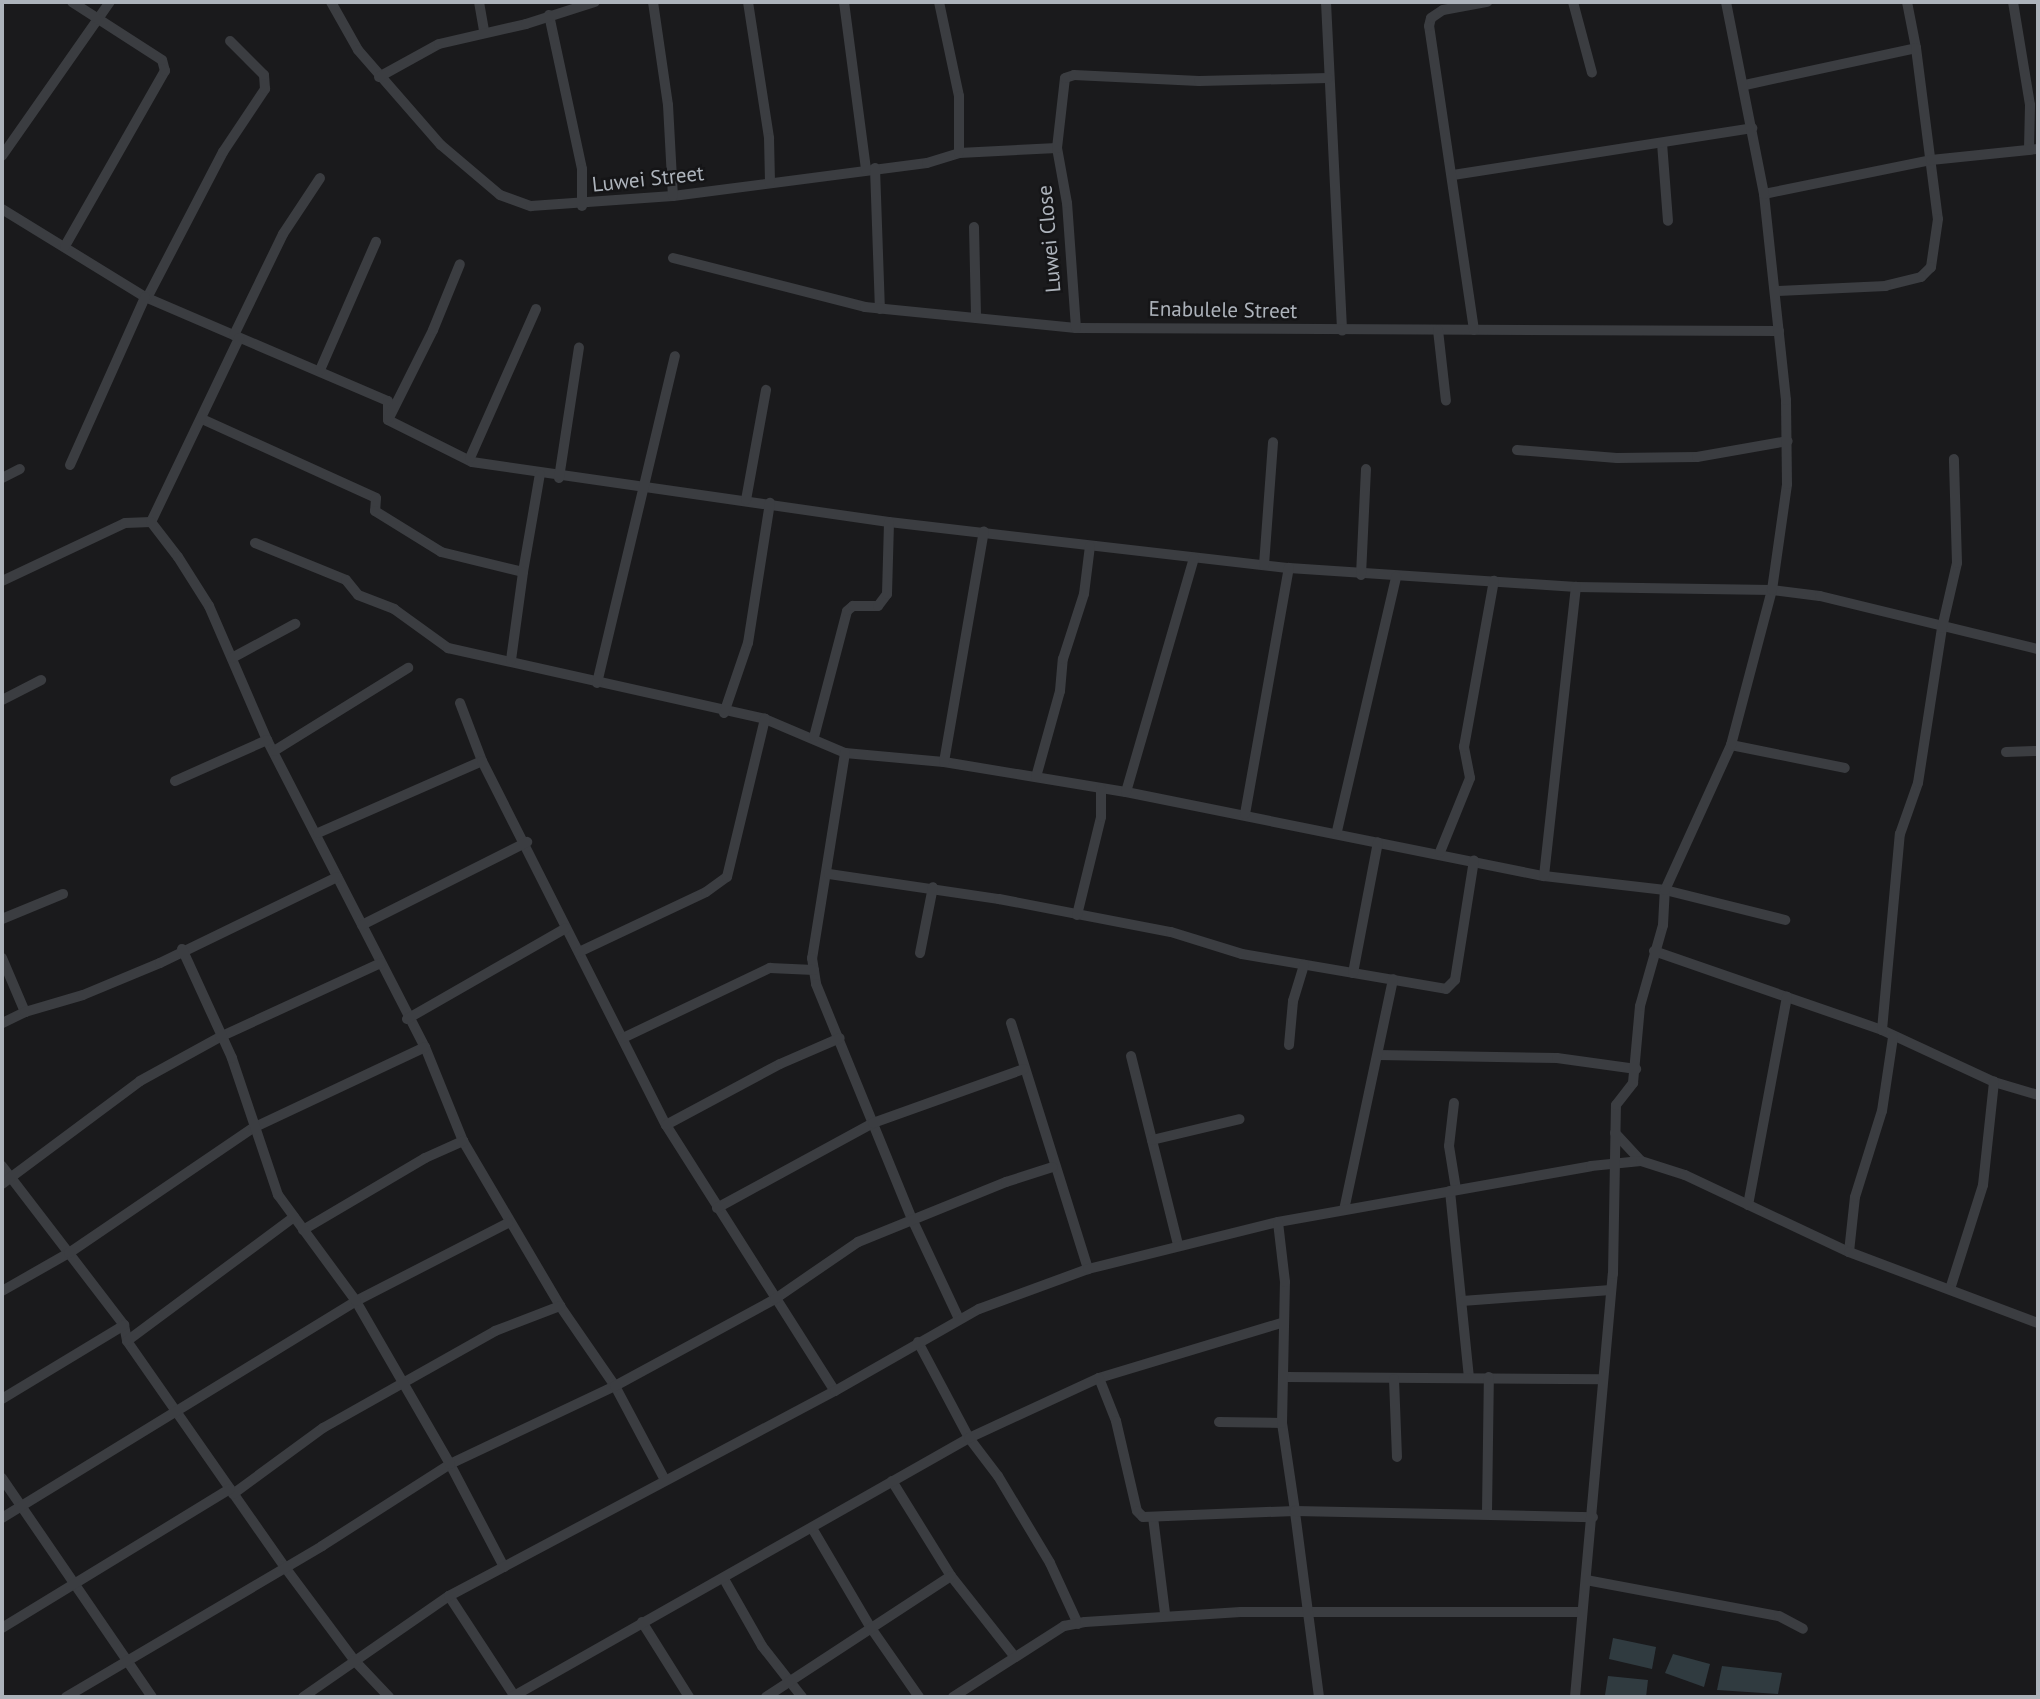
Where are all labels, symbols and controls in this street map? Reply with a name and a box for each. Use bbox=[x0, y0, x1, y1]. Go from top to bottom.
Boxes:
street label: Luwei Street bbox=[591, 161, 705, 197]
street label: Luwei Close bbox=[1032, 184, 1066, 294]
street label: Enabulele Street bbox=[1148, 296, 1298, 324]

